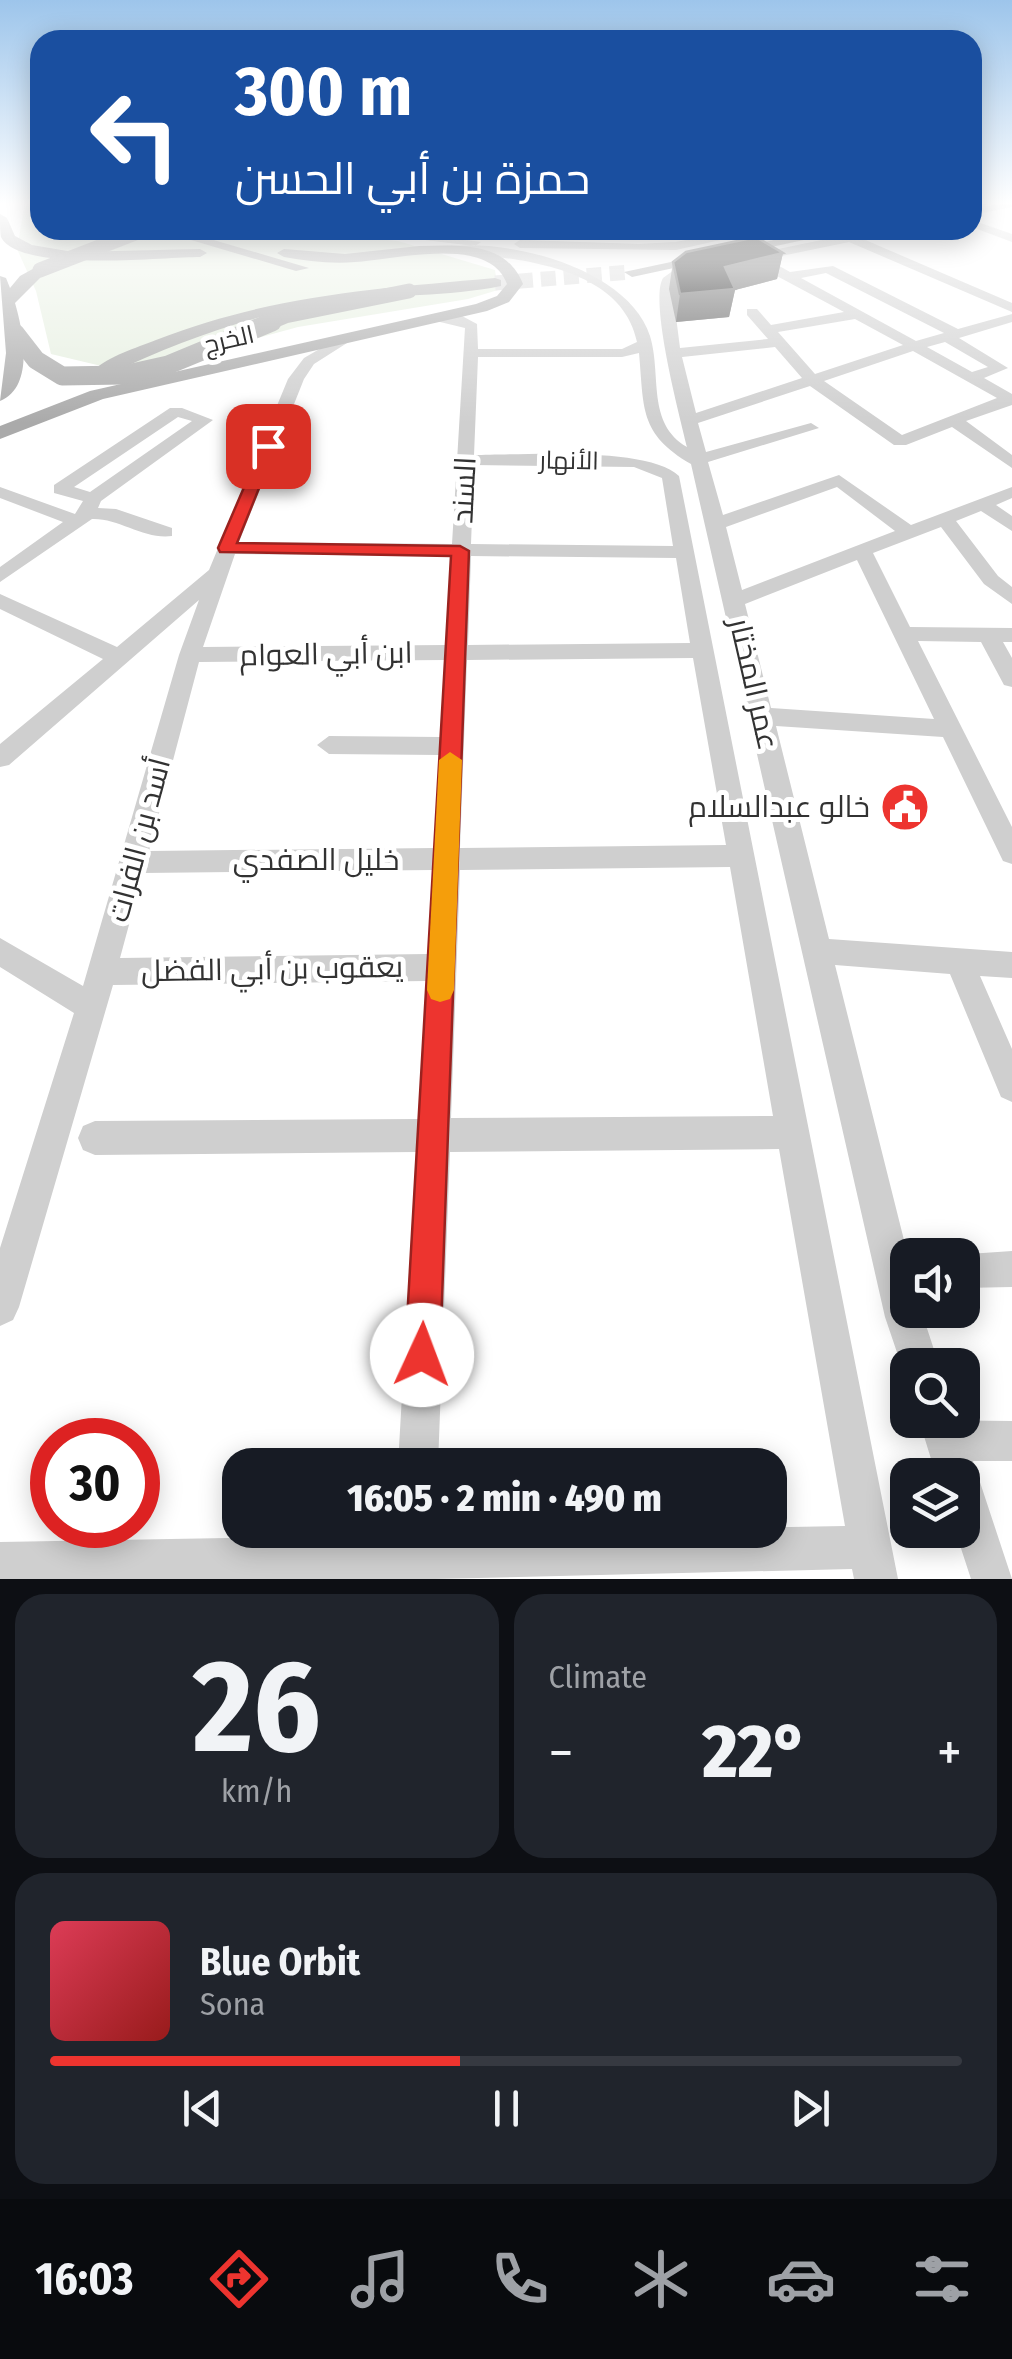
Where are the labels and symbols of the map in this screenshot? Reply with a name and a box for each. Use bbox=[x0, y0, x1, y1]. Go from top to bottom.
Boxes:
street label: الخرج bbox=[201, 320, 257, 361]
pin bbox=[226, 404, 311, 489]
street label: الأنهار bbox=[537, 445, 599, 477]
street label: السند bbox=[444, 456, 484, 524]
street label: عمر المختار bbox=[721, 613, 787, 753]
street label: ابن أبي العوام bbox=[239, 633, 413, 679]
street label: أسد بن الفرات bbox=[99, 754, 178, 926]
public building icon: خالو عبدالسلام bbox=[879, 781, 931, 833]
place label: خالو عبدالسلام bbox=[688, 789, 870, 827]
street label: خليل الصفدي bbox=[233, 842, 399, 883]
street label: يعقوب بن أبي الفضل bbox=[141, 948, 403, 994]
position arrow bbox=[370, 1303, 474, 1407]
speed limit sign: 30 bbox=[30, 1418, 160, 1548]

